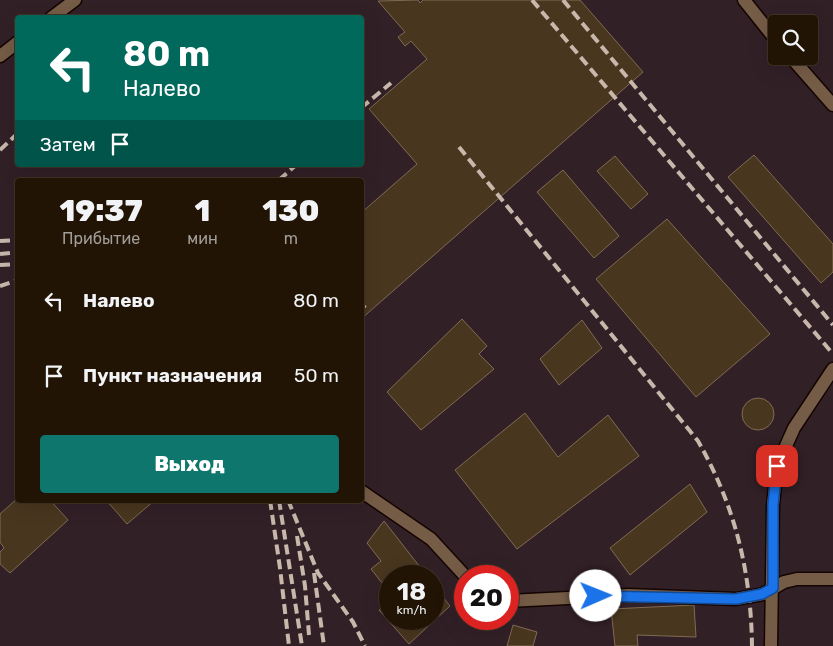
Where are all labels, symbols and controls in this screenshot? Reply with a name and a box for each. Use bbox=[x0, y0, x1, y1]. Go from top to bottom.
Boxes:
map controls bbox=[768, 15, 818, 65]
button: search bbox=[768, 15, 818, 65]
text: 80 m bbox=[123, 33, 210, 75]
icon: left bbox=[40, 35, 105, 100]
text: Налево bbox=[123, 75, 201, 102]
icon: arrive bbox=[106, 130, 134, 158]
text: Затем bbox=[40, 133, 96, 156]
text: 19:37 bbox=[59, 193, 143, 229]
text: 1 bbox=[195, 193, 210, 229]
text: 130 bbox=[262, 193, 320, 229]
text: Прибытие bbox=[62, 229, 140, 248]
text: мин bbox=[187, 229, 218, 248]
text: m bbox=[284, 229, 298, 248]
icon: left bbox=[40, 287, 68, 315]
text: Налево bbox=[83, 289, 155, 312]
text: 80 m bbox=[293, 289, 339, 312]
icon: arrive bbox=[40, 362, 68, 390]
text: Пункт назначения bbox=[83, 364, 262, 387]
text: 50 m bbox=[294, 364, 339, 387]
button: Выход bbox=[40, 435, 339, 493]
pin bbox=[756, 445, 798, 487]
icon: arrive bbox=[763, 452, 791, 480]
speed limit sign: 20 bbox=[454, 565, 519, 630]
position arrow bbox=[569, 569, 621, 621]
text: 18 bbox=[397, 577, 426, 606]
text: km/h bbox=[397, 603, 426, 617]

